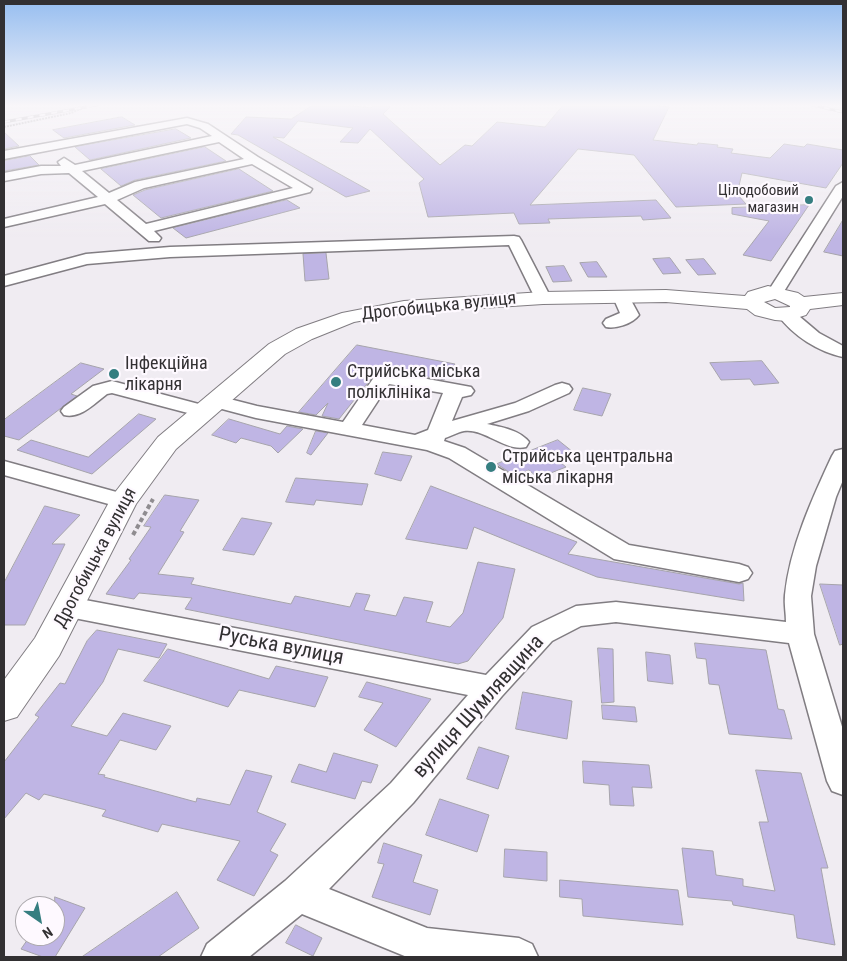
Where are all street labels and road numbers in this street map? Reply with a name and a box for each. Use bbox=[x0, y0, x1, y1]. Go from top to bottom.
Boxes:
street label: Дрогобицька вулиця bbox=[361, 288, 517, 326]
street label: Дрогобицька вулиця bbox=[50, 484, 142, 632]
street label: Руська вулиця bbox=[216, 623, 346, 671]
street label: вулиця Шумлявщина bbox=[408, 630, 550, 784]

